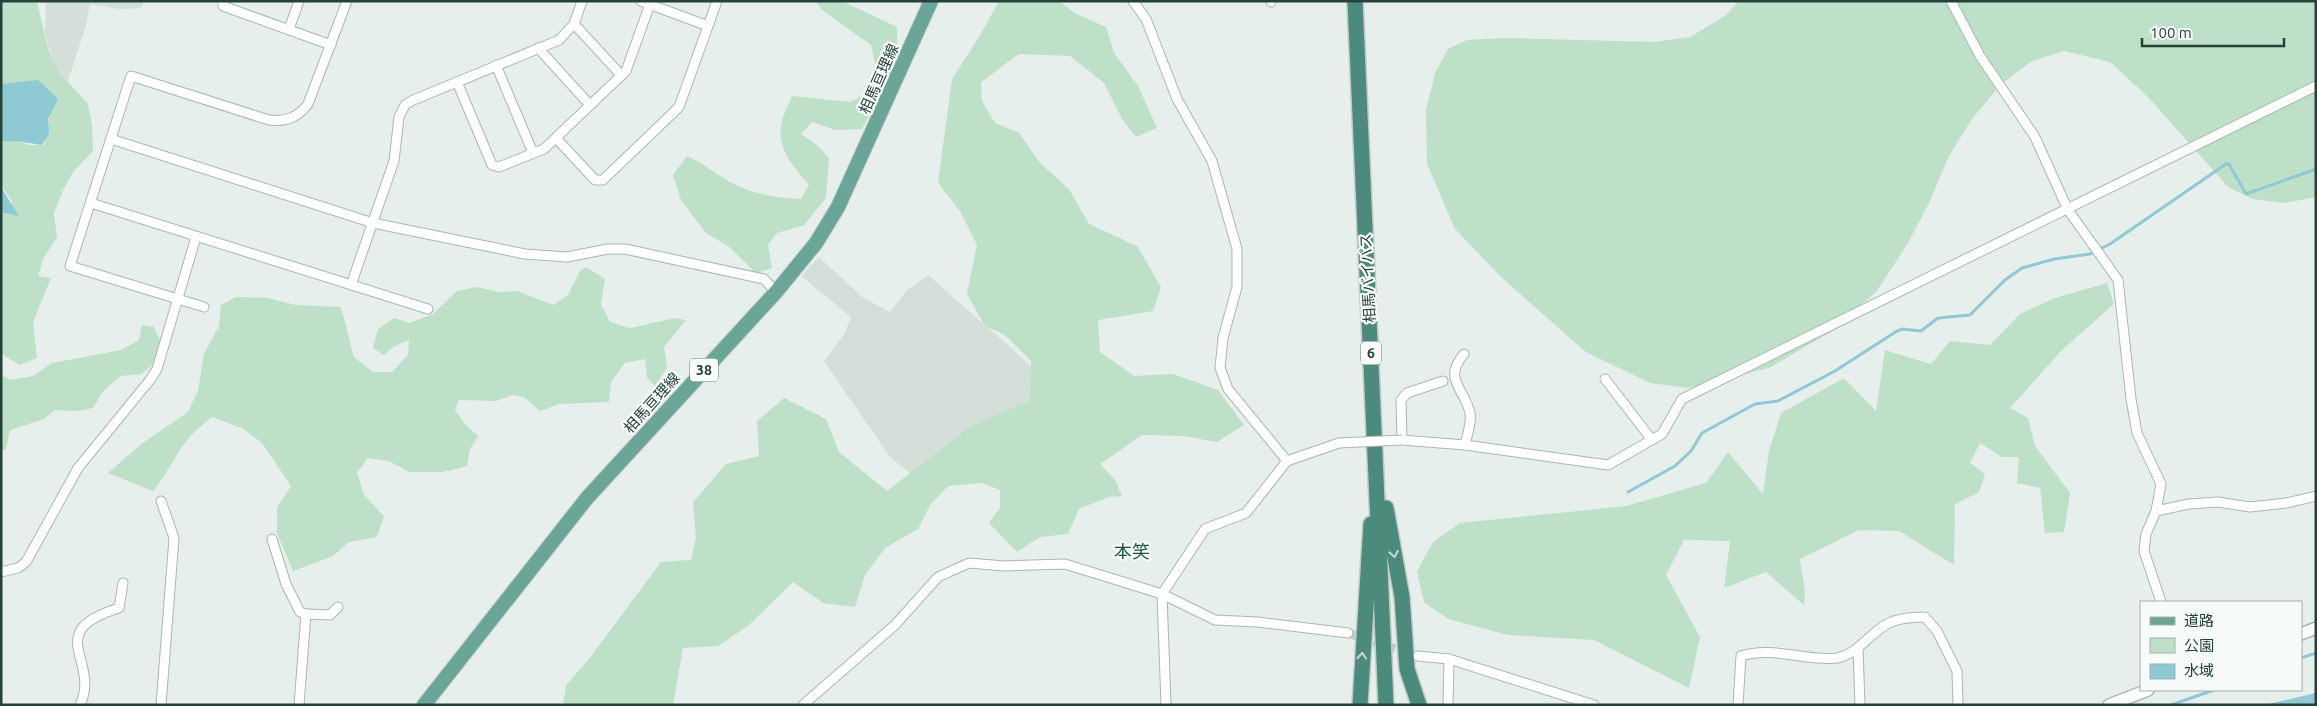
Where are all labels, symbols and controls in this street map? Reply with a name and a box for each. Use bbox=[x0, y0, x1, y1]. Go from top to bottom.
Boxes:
scale bar bbox=[2142, 15, 2284, 47]
text: 100 m bbox=[2150, 24, 2192, 41]
street label: 相馬亘理線 bbox=[856, 41, 902, 117]
street label: 相馬バイパス bbox=[1357, 233, 1378, 323]
road number: 6 bbox=[1361, 342, 1381, 364]
road number: 38 bbox=[690, 358, 718, 382]
street label: 相馬亘理線 bbox=[620, 369, 683, 436]
district label: 本笑 bbox=[1114, 541, 1150, 561]
one-way arrow bbox=[1389, 550, 1399, 559]
legend bbox=[2140, 601, 2302, 691]
text: 道路 bbox=[2184, 612, 2214, 629]
text: 公園 bbox=[2184, 637, 2214, 654]
one-way arrow bbox=[1357, 652, 1368, 660]
text: 水域 bbox=[2184, 662, 2214, 679]

